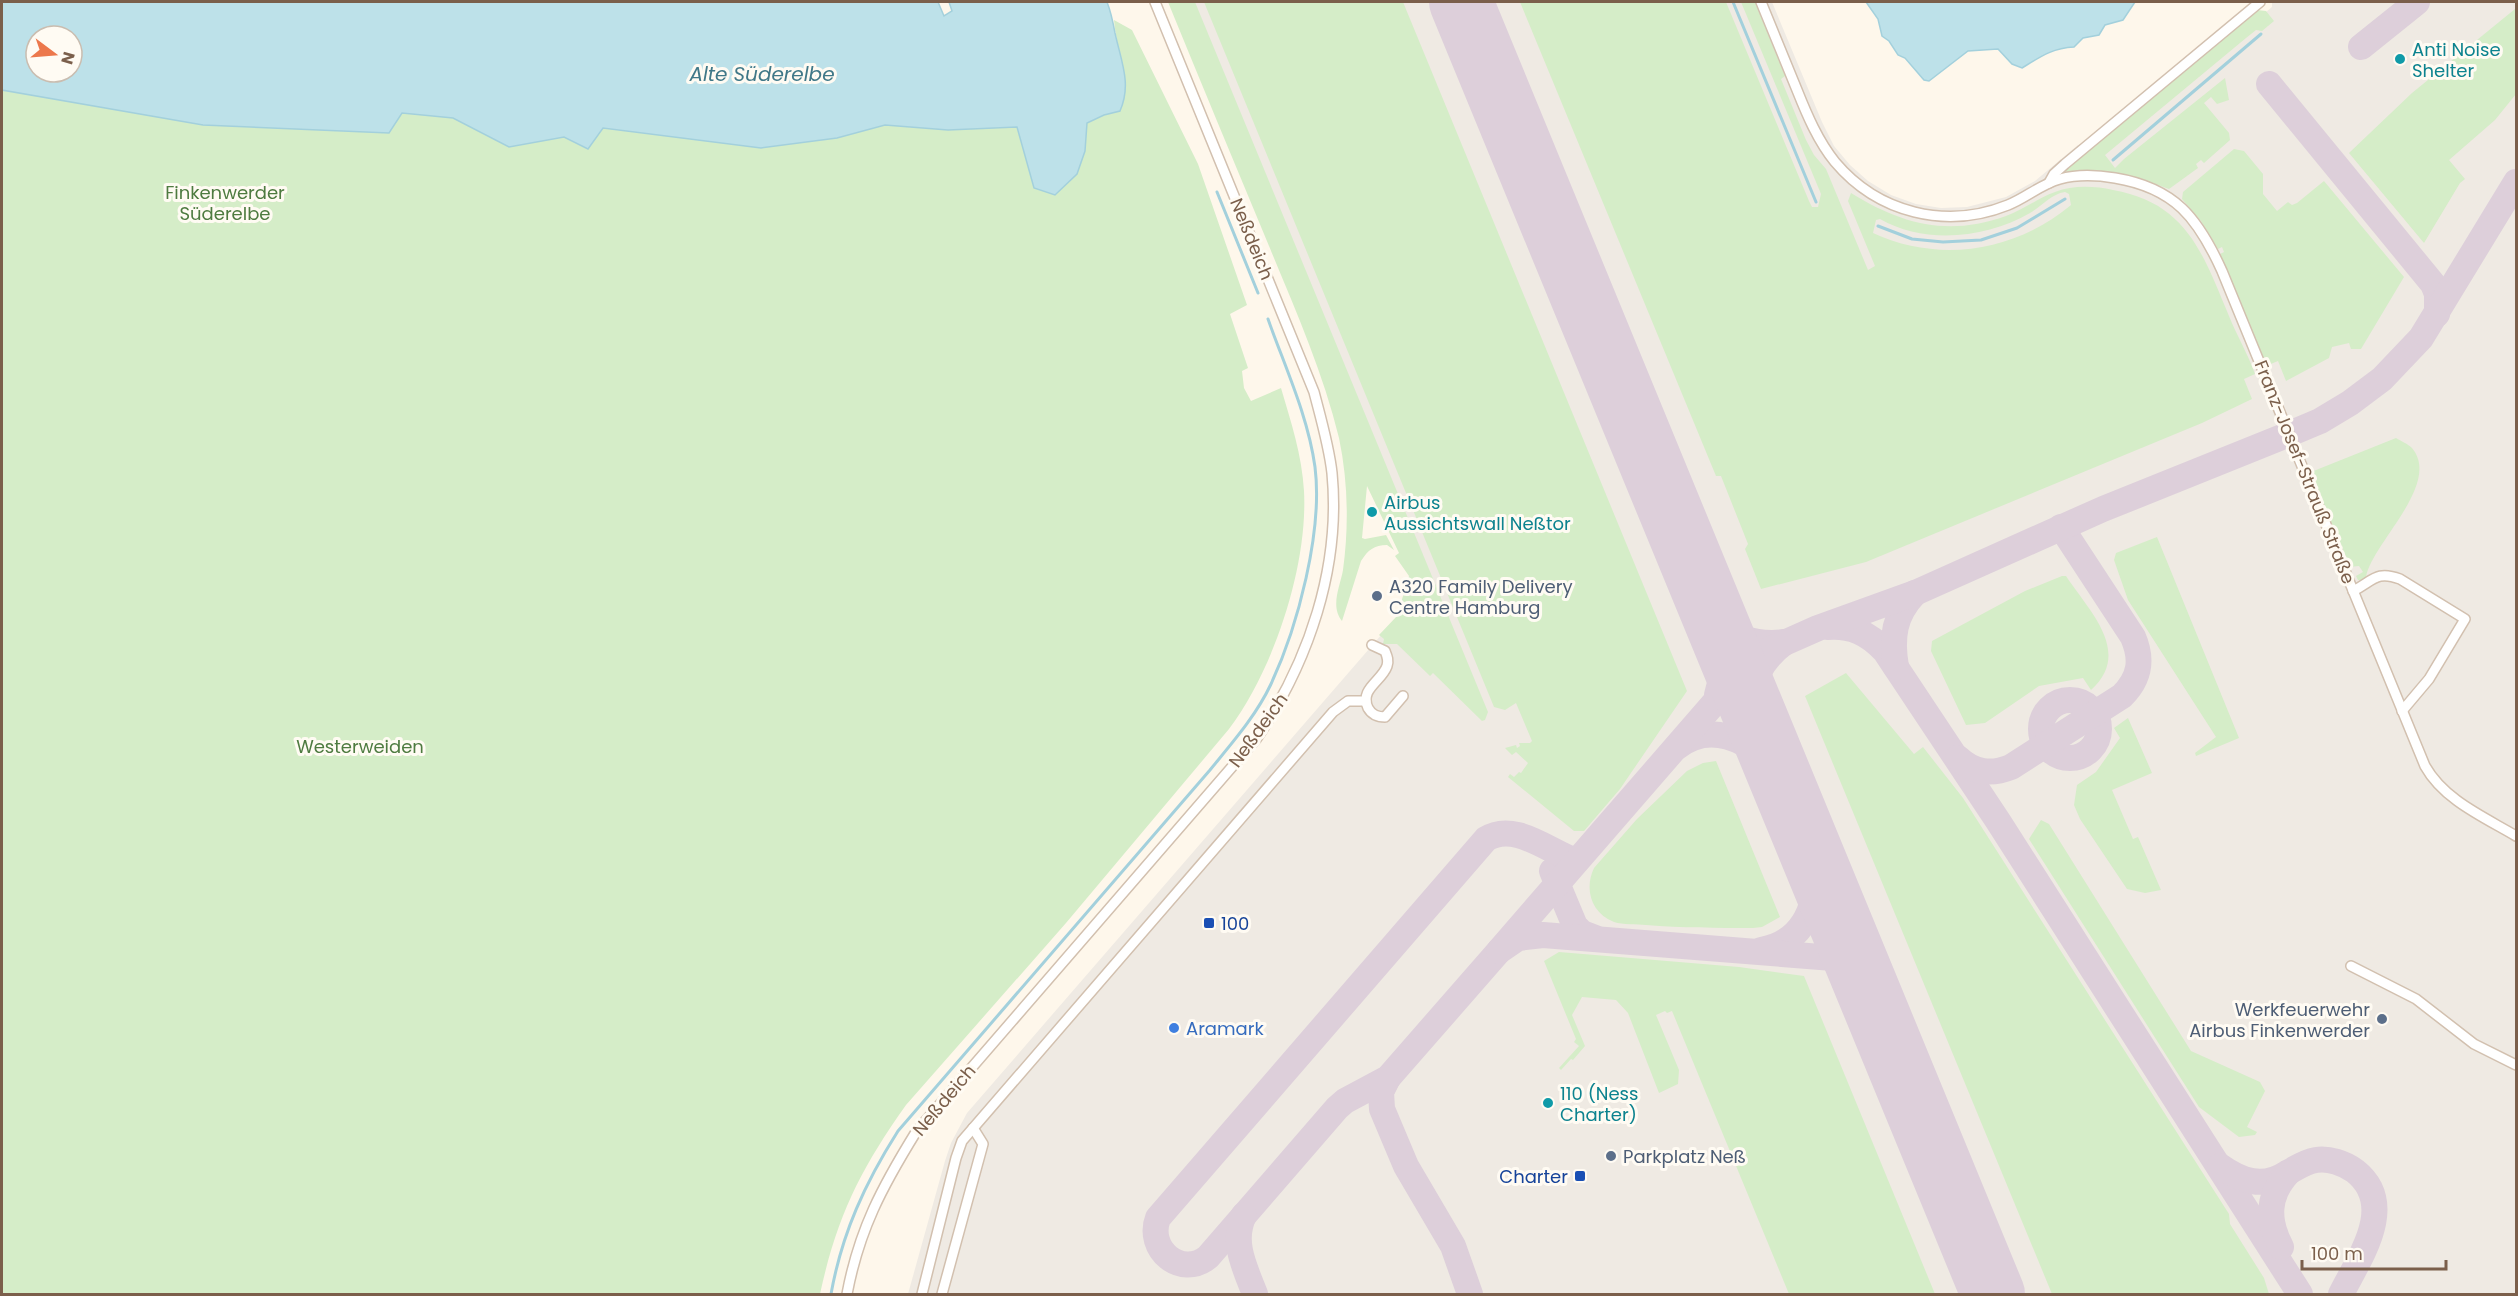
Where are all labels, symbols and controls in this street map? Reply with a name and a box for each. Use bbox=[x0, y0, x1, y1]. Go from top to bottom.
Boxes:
north arrow bbox=[24, 24, 84, 84]
place label: Anti Noise Shelter bbox=[2412, 37, 2501, 83]
text: N bbox=[55, 49, 81, 67]
marker: Anti Noise Shelter bbox=[2393, 52, 2407, 66]
water label: Alte Süderelbe bbox=[688, 60, 835, 88]
park label: Finkenwerder Süderelbe bbox=[165, 180, 285, 226]
street label: Neßdeich bbox=[1224, 194, 1280, 284]
street label: Franz-Josef-Strauß Straße bbox=[2249, 356, 2361, 588]
place label: Airbus Aussichtswall Neßtor bbox=[1384, 490, 1571, 536]
marker: Airbus Aussichtswall Neßtor bbox=[1365, 505, 1379, 519]
place label: A320 Family Delivery Centre Hamburg bbox=[1389, 574, 1573, 620]
marker: A320 Family Delivery Centre Hamburg bbox=[1370, 589, 1384, 603]
street label: Neßdeich bbox=[1223, 688, 1293, 772]
park label: Westerweiden bbox=[296, 734, 424, 759]
place label: 100 bbox=[1221, 911, 1249, 936]
marker: 100 bbox=[1202, 916, 1216, 930]
place label: Werkfeuerwehr Airbus Finkenwerder bbox=[2189, 997, 2370, 1043]
marker: Werkfeuerwehr Airbus Finkenwerder bbox=[2375, 1012, 2389, 1026]
place label: Aramark bbox=[1186, 1016, 1264, 1041]
marker: Aramark bbox=[1167, 1021, 1181, 1035]
street label: Neßdeich bbox=[907, 1059, 981, 1141]
place label: 110 (Ness Charter) bbox=[1560, 1081, 1638, 1127]
marker: 110 (Ness Charter) bbox=[1541, 1096, 1555, 1110]
place label: Parkplatz Neß bbox=[1623, 1144, 1746, 1169]
marker: Parkplatz Neß bbox=[1604, 1149, 1618, 1163]
place label: Charter bbox=[1499, 1164, 1568, 1189]
marker: Charter bbox=[1573, 1169, 1587, 1183]
scale bar bbox=[2302, 1233, 2446, 1271]
text: 100 m bbox=[2311, 1241, 2363, 1266]

